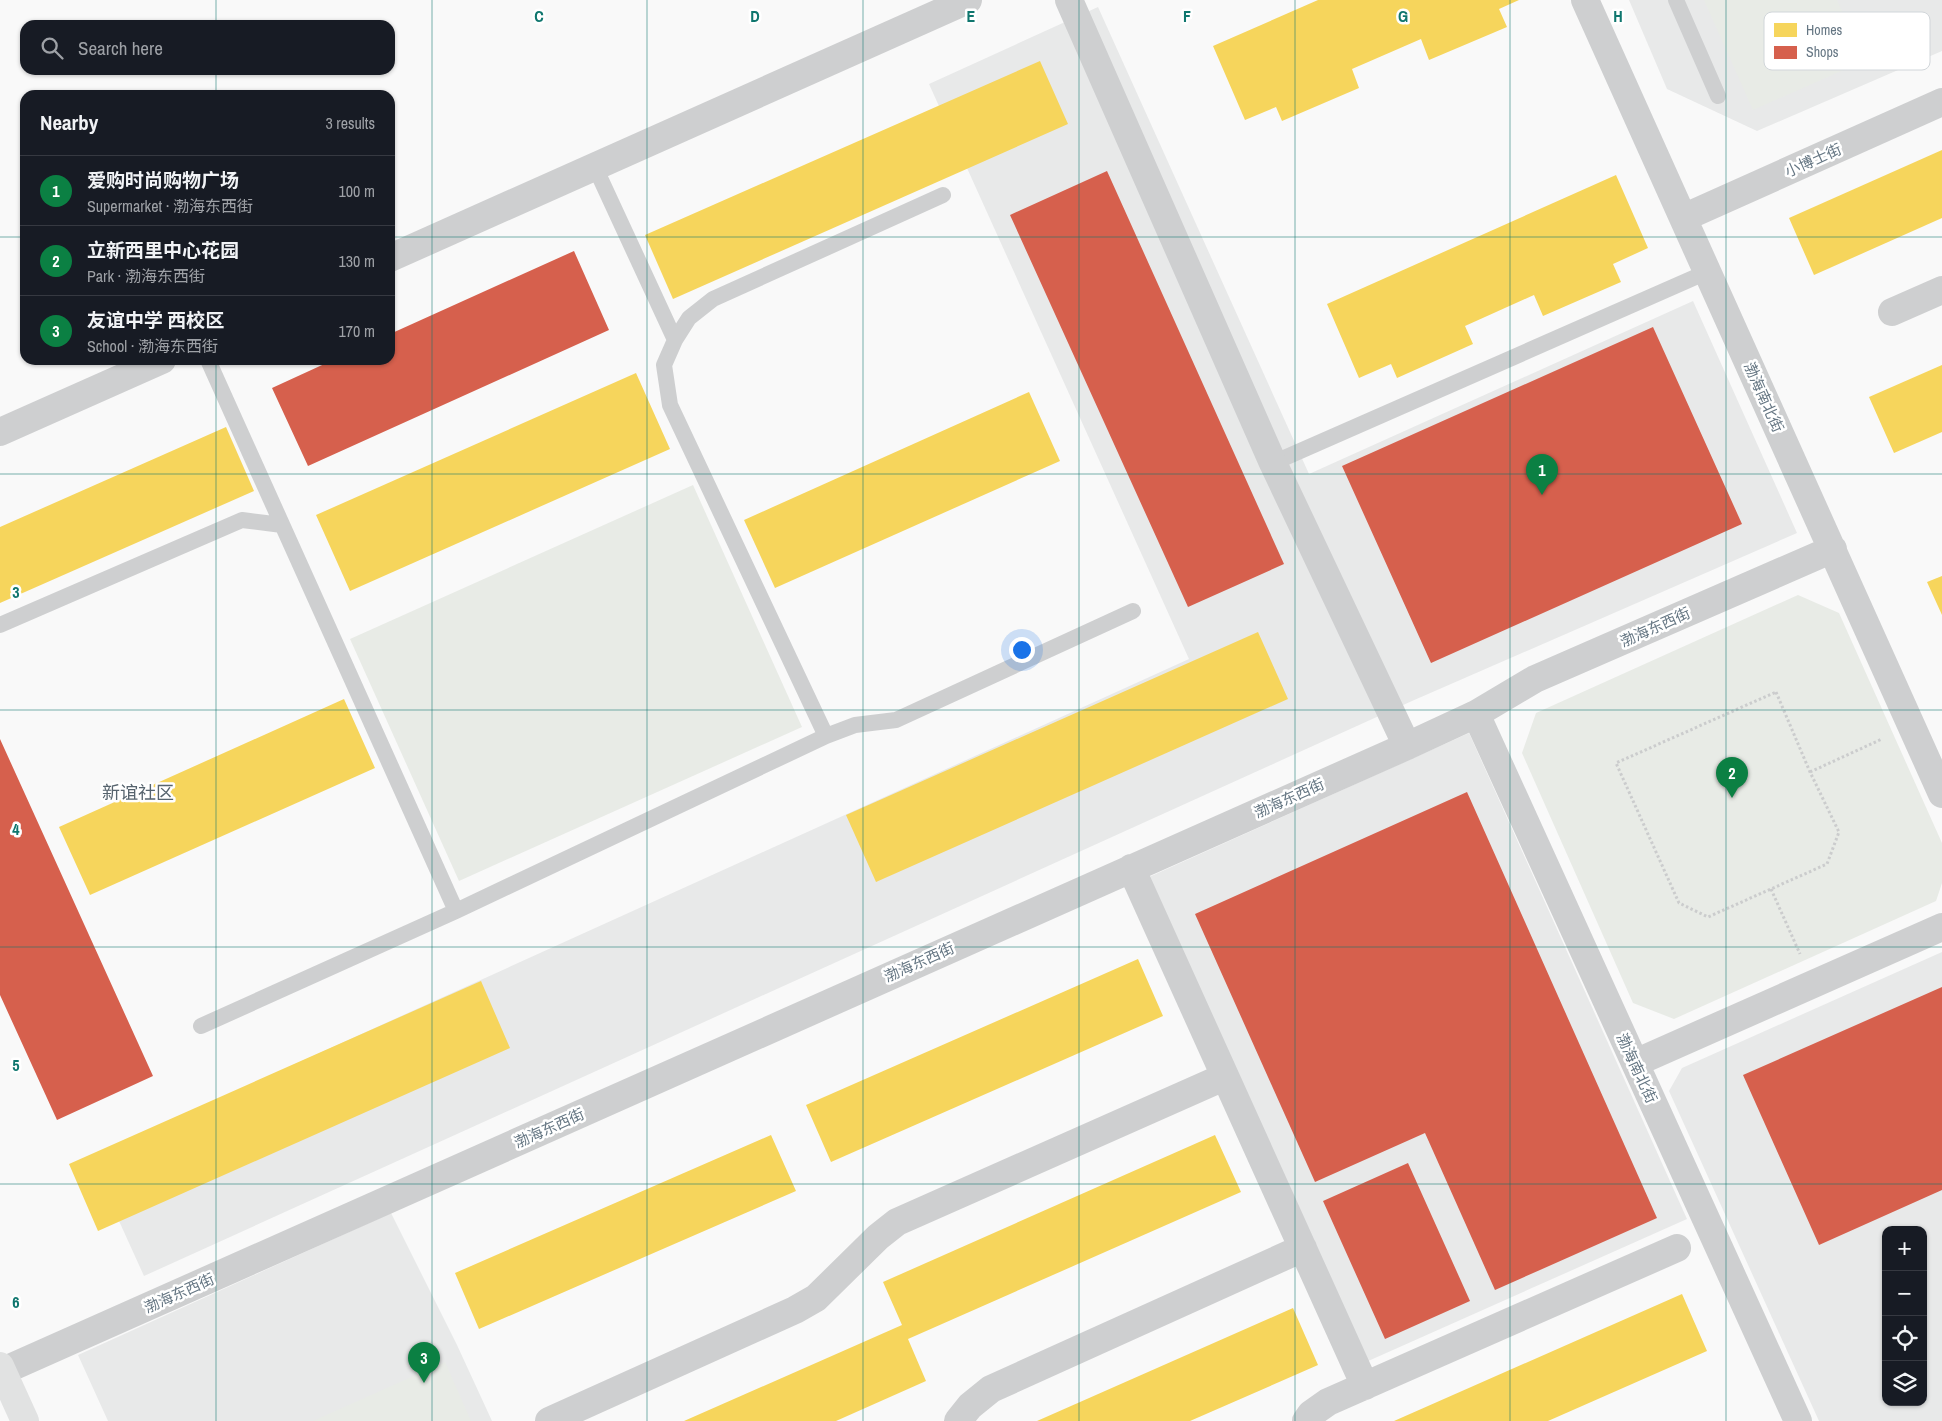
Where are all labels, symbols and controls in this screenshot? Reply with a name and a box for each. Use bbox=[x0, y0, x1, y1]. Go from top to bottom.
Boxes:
text: C bbox=[534, 5, 544, 27]
text: D bbox=[750, 5, 760, 27]
text: E bbox=[967, 5, 976, 27]
text: F bbox=[1183, 5, 1191, 27]
text: G bbox=[1398, 5, 1408, 27]
text: H bbox=[1613, 5, 1623, 27]
legend bbox=[1764, 12, 1930, 70]
search box bbox=[20, 20, 395, 75]
text: Homes bbox=[1806, 21, 1843, 39]
icon: search bbox=[38, 34, 66, 62]
text: Search here bbox=[78, 35, 163, 61]
text: Shops bbox=[1806, 43, 1839, 61]
text: Nearby bbox=[40, 108, 98, 137]
text: 3 results bbox=[325, 112, 375, 134]
street label: 小博士街 bbox=[1781, 138, 1845, 182]
text: 爱购时尚购物广场 bbox=[87, 167, 239, 193]
text: 1 bbox=[52, 180, 60, 202]
text: 100 m bbox=[339, 180, 375, 202]
text: Supermarket · 渤海东西街 bbox=[87, 195, 253, 217]
text: 立新西里中心花园 bbox=[87, 237, 239, 263]
text: 2 bbox=[52, 250, 60, 272]
text: 130 m bbox=[339, 250, 375, 272]
text: Park · 渤海东西街 bbox=[87, 265, 205, 287]
text: 友谊中学 西校区 bbox=[87, 307, 224, 333]
text: 3 bbox=[52, 320, 60, 342]
text: 170 m bbox=[339, 320, 375, 342]
text: School · 渤海东西街 bbox=[87, 335, 218, 357]
street label: 渤海南北街 bbox=[1739, 358, 1789, 436]
pin: 1 bbox=[1526, 454, 1558, 495]
text: 3 bbox=[12, 581, 20, 603]
street label: 渤海东西街 bbox=[1616, 602, 1694, 652]
your location bbox=[1009, 637, 1035, 663]
pin: 2 bbox=[1716, 757, 1748, 798]
street label: 渤海东西街 bbox=[1250, 773, 1328, 823]
district label: 新谊社区 bbox=[102, 780, 174, 805]
text: 4 bbox=[12, 818, 20, 840]
street label: 渤海东西街 bbox=[880, 937, 958, 987]
street label: 渤海南北街 bbox=[1612, 1030, 1662, 1106]
text: 5 bbox=[12, 1054, 20, 1076]
street label: 渤海东西街 bbox=[510, 1103, 588, 1153]
map controls bbox=[1882, 1226, 1927, 1406]
button: + bbox=[1882, 1226, 1927, 1271]
street label: 渤海东西街 bbox=[140, 1268, 218, 1318]
button: − bbox=[1882, 1271, 1927, 1316]
text: 6 bbox=[12, 1291, 20, 1313]
button: locate bbox=[1882, 1316, 1927, 1361]
pin: 3 bbox=[408, 1342, 440, 1383]
button: layers bbox=[1882, 1361, 1927, 1406]

